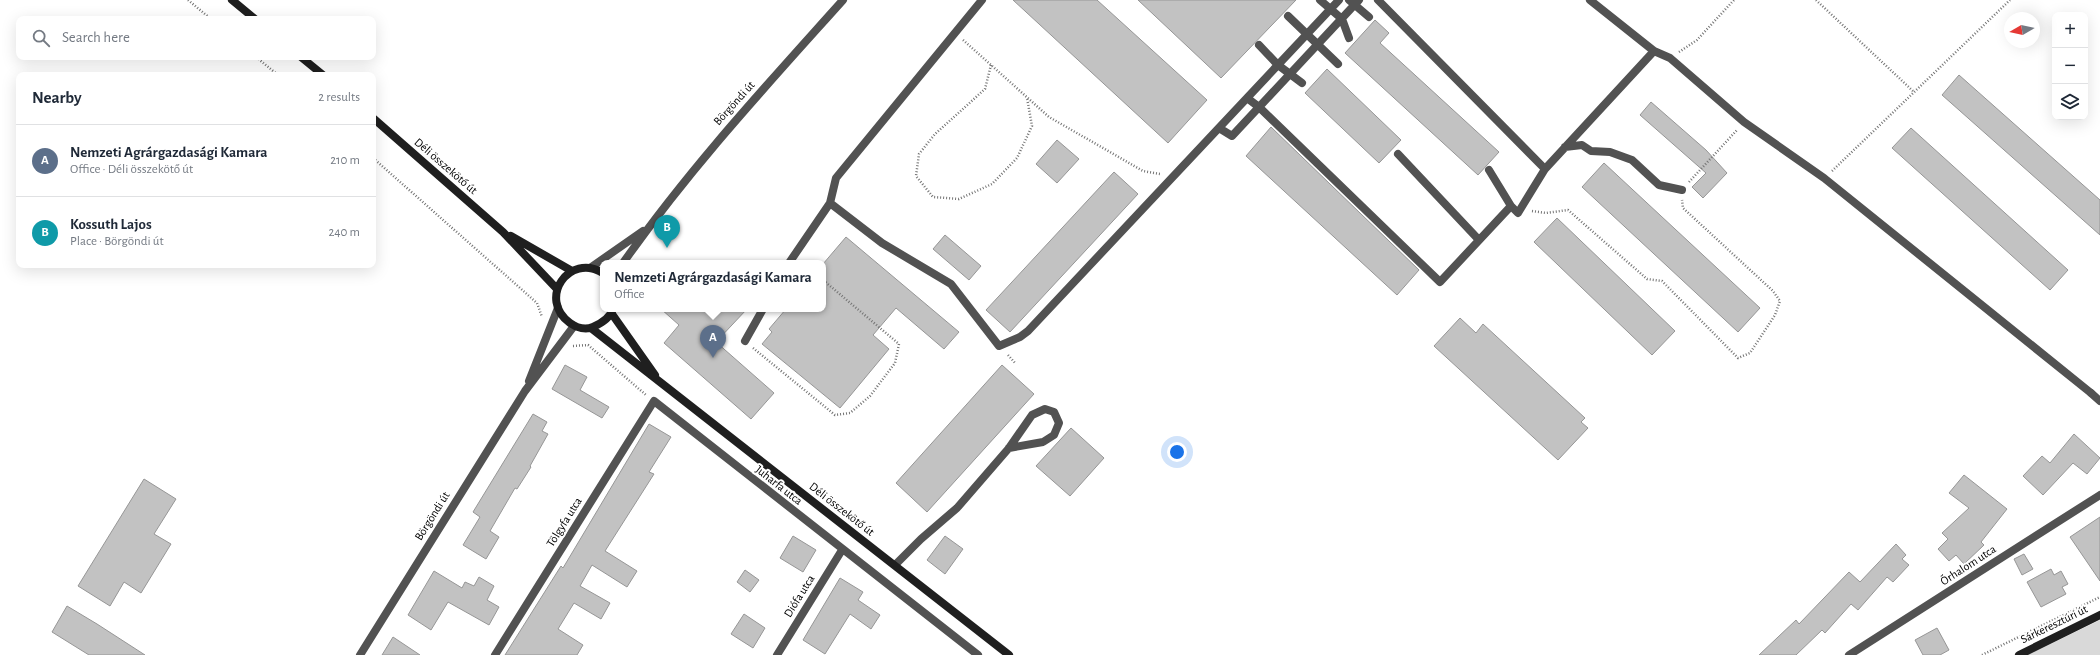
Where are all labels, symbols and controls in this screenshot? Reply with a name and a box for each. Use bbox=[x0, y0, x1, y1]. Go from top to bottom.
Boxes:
north arrow bbox=[2004, 12, 2040, 48]
map controls bbox=[2052, 12, 2088, 120]
button: + bbox=[2052, 12, 2088, 48]
search box bbox=[16, 16, 376, 60]
icon: search bbox=[30, 27, 52, 49]
text: Search here bbox=[62, 30, 130, 45]
button: − bbox=[2052, 48, 2088, 84]
street label: Börgöndi út bbox=[711, 78, 757, 127]
button: layers bbox=[2052, 84, 2088, 120]
text: Nearby bbox=[32, 89, 82, 106]
text: 2 results bbox=[318, 91, 360, 104]
street label: Déli összekötő út bbox=[412, 136, 480, 197]
text: Nemzeti Agrárgazdasági Kamara bbox=[70, 145, 268, 160]
text: A bbox=[41, 154, 49, 167]
text: 210 m bbox=[330, 154, 360, 167]
text: Office · Déli összekötő út bbox=[70, 163, 193, 176]
pin: B bbox=[654, 215, 680, 248]
text: Kossuth Lajos bbox=[70, 217, 152, 232]
text: B bbox=[41, 226, 49, 239]
text: 240 m bbox=[328, 226, 360, 239]
text: Place · Börgöndi út bbox=[70, 235, 164, 248]
popup bbox=[600, 260, 826, 312]
text: Nemzeti Agrárgazdasági Kamara bbox=[614, 270, 812, 285]
text: Office bbox=[614, 288, 645, 301]
pin: A bbox=[700, 325, 726, 358]
your location bbox=[1167, 442, 1187, 462]
street label: Juharfa utca bbox=[753, 463, 805, 507]
street label: Déli összekötő út bbox=[807, 480, 877, 538]
street label: Börgöndi út bbox=[412, 489, 452, 542]
street label: Tölgyfa utca bbox=[544, 495, 585, 549]
street label: Őrhalom utca bbox=[1938, 542, 1998, 587]
street label: Diófa utca bbox=[781, 572, 817, 619]
street label: Sárkeresztúri út bbox=[2019, 603, 2090, 645]

